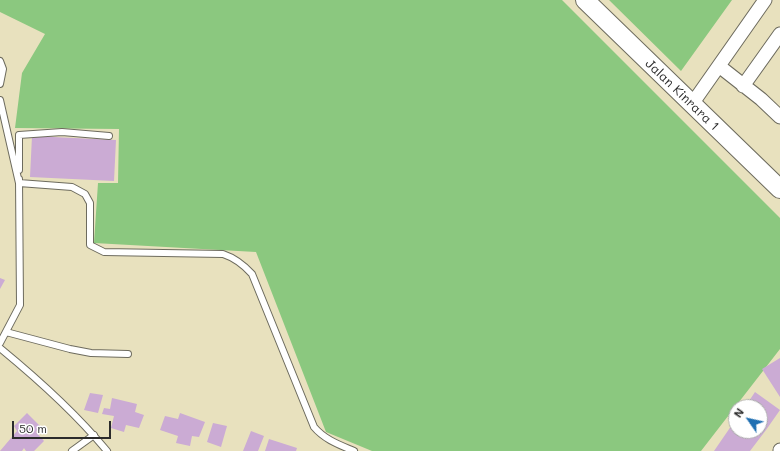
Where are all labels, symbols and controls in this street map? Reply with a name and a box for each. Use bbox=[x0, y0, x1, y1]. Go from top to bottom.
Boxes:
street label: Jalan Kinrara 1 bbox=[642, 56, 722, 134]
north arrow bbox=[728, 399, 768, 439]
text: N bbox=[730, 405, 747, 420]
scale bar bbox=[14, 413, 113, 439]
text: 50 m bbox=[19, 420, 47, 436]

